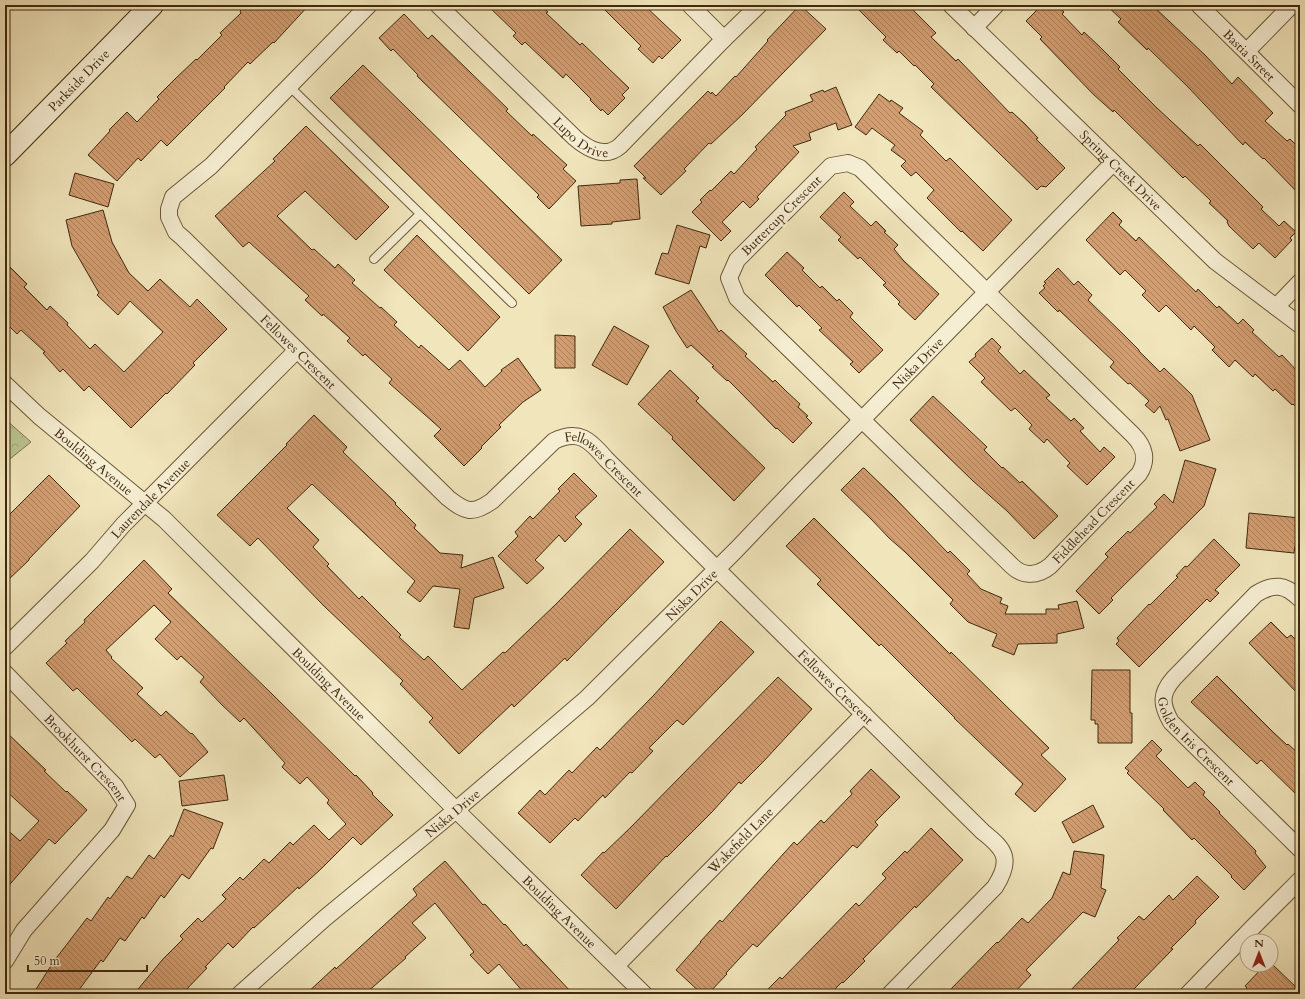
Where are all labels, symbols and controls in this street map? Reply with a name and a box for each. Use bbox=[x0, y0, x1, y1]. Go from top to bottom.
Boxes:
street label: Bastia Street bbox=[1219, 26, 1279, 86]
street label: Parkside Drive bbox=[44, 45, 114, 116]
street label: Lupo Drive bbox=[549, 114, 609, 162]
street label: Spring Creek Drive bbox=[1075, 126, 1166, 215]
street label: Buttercup Crescent bbox=[738, 172, 826, 260]
street label: Fellowes Crescent bbox=[256, 311, 340, 393]
street label: Niska Drive bbox=[889, 333, 948, 394]
street label: Boulding Avenue bbox=[50, 424, 137, 500]
street label: Fellowes Crescent bbox=[563, 428, 646, 501]
street label: Laurendale Avenue bbox=[107, 455, 194, 543]
street label: Fiddlehead Crescent bbox=[1049, 475, 1139, 568]
street label: Niska Drive bbox=[662, 565, 722, 625]
street label: Boulding Avenue bbox=[288, 644, 369, 725]
street label: Fellowes Crescent bbox=[793, 646, 877, 729]
street label: Golden Iris Crescent bbox=[1153, 696, 1238, 790]
street label: Brookhurst Crescent bbox=[40, 710, 130, 805]
street label: Niska Drive bbox=[421, 785, 484, 842]
street label: Wakefield Lane bbox=[703, 803, 778, 878]
street label: Boulding Avenue bbox=[518, 872, 600, 953]
north arrow bbox=[1239, 933, 1279, 973]
text: N bbox=[1254, 936, 1264, 951]
scale bar bbox=[28, 947, 147, 973]
text: 50 m bbox=[34, 953, 61, 969]

